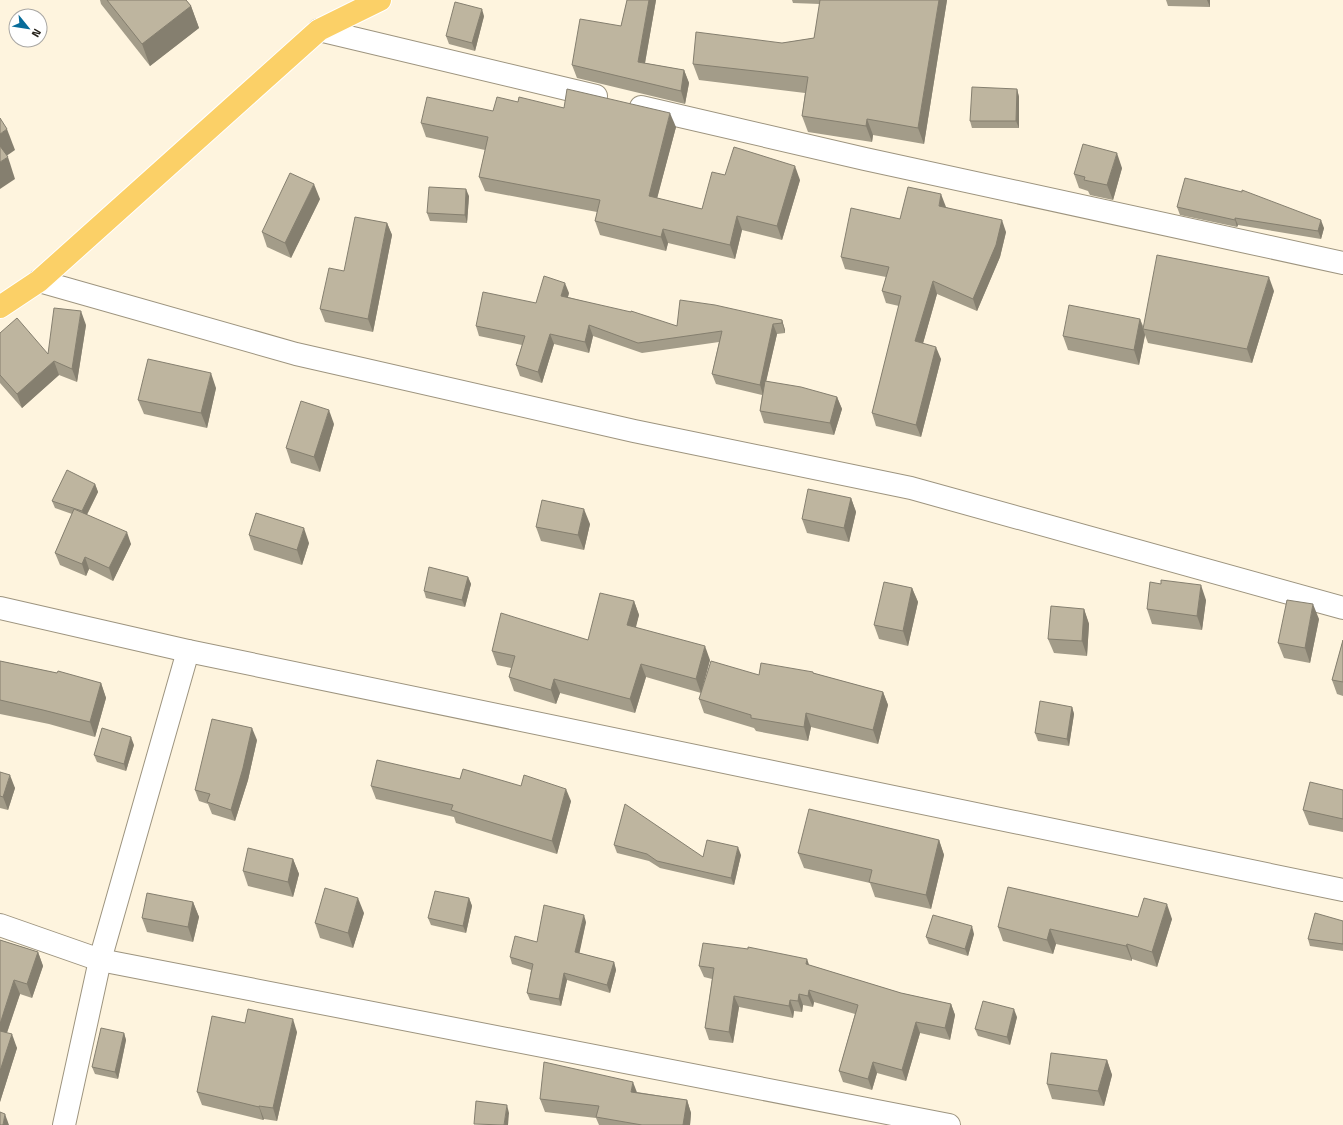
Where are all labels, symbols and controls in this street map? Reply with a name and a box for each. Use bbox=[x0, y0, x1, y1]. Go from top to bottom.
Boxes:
north arrow bbox=[8, 8, 48, 48]
text: N bbox=[28, 26, 45, 40]

